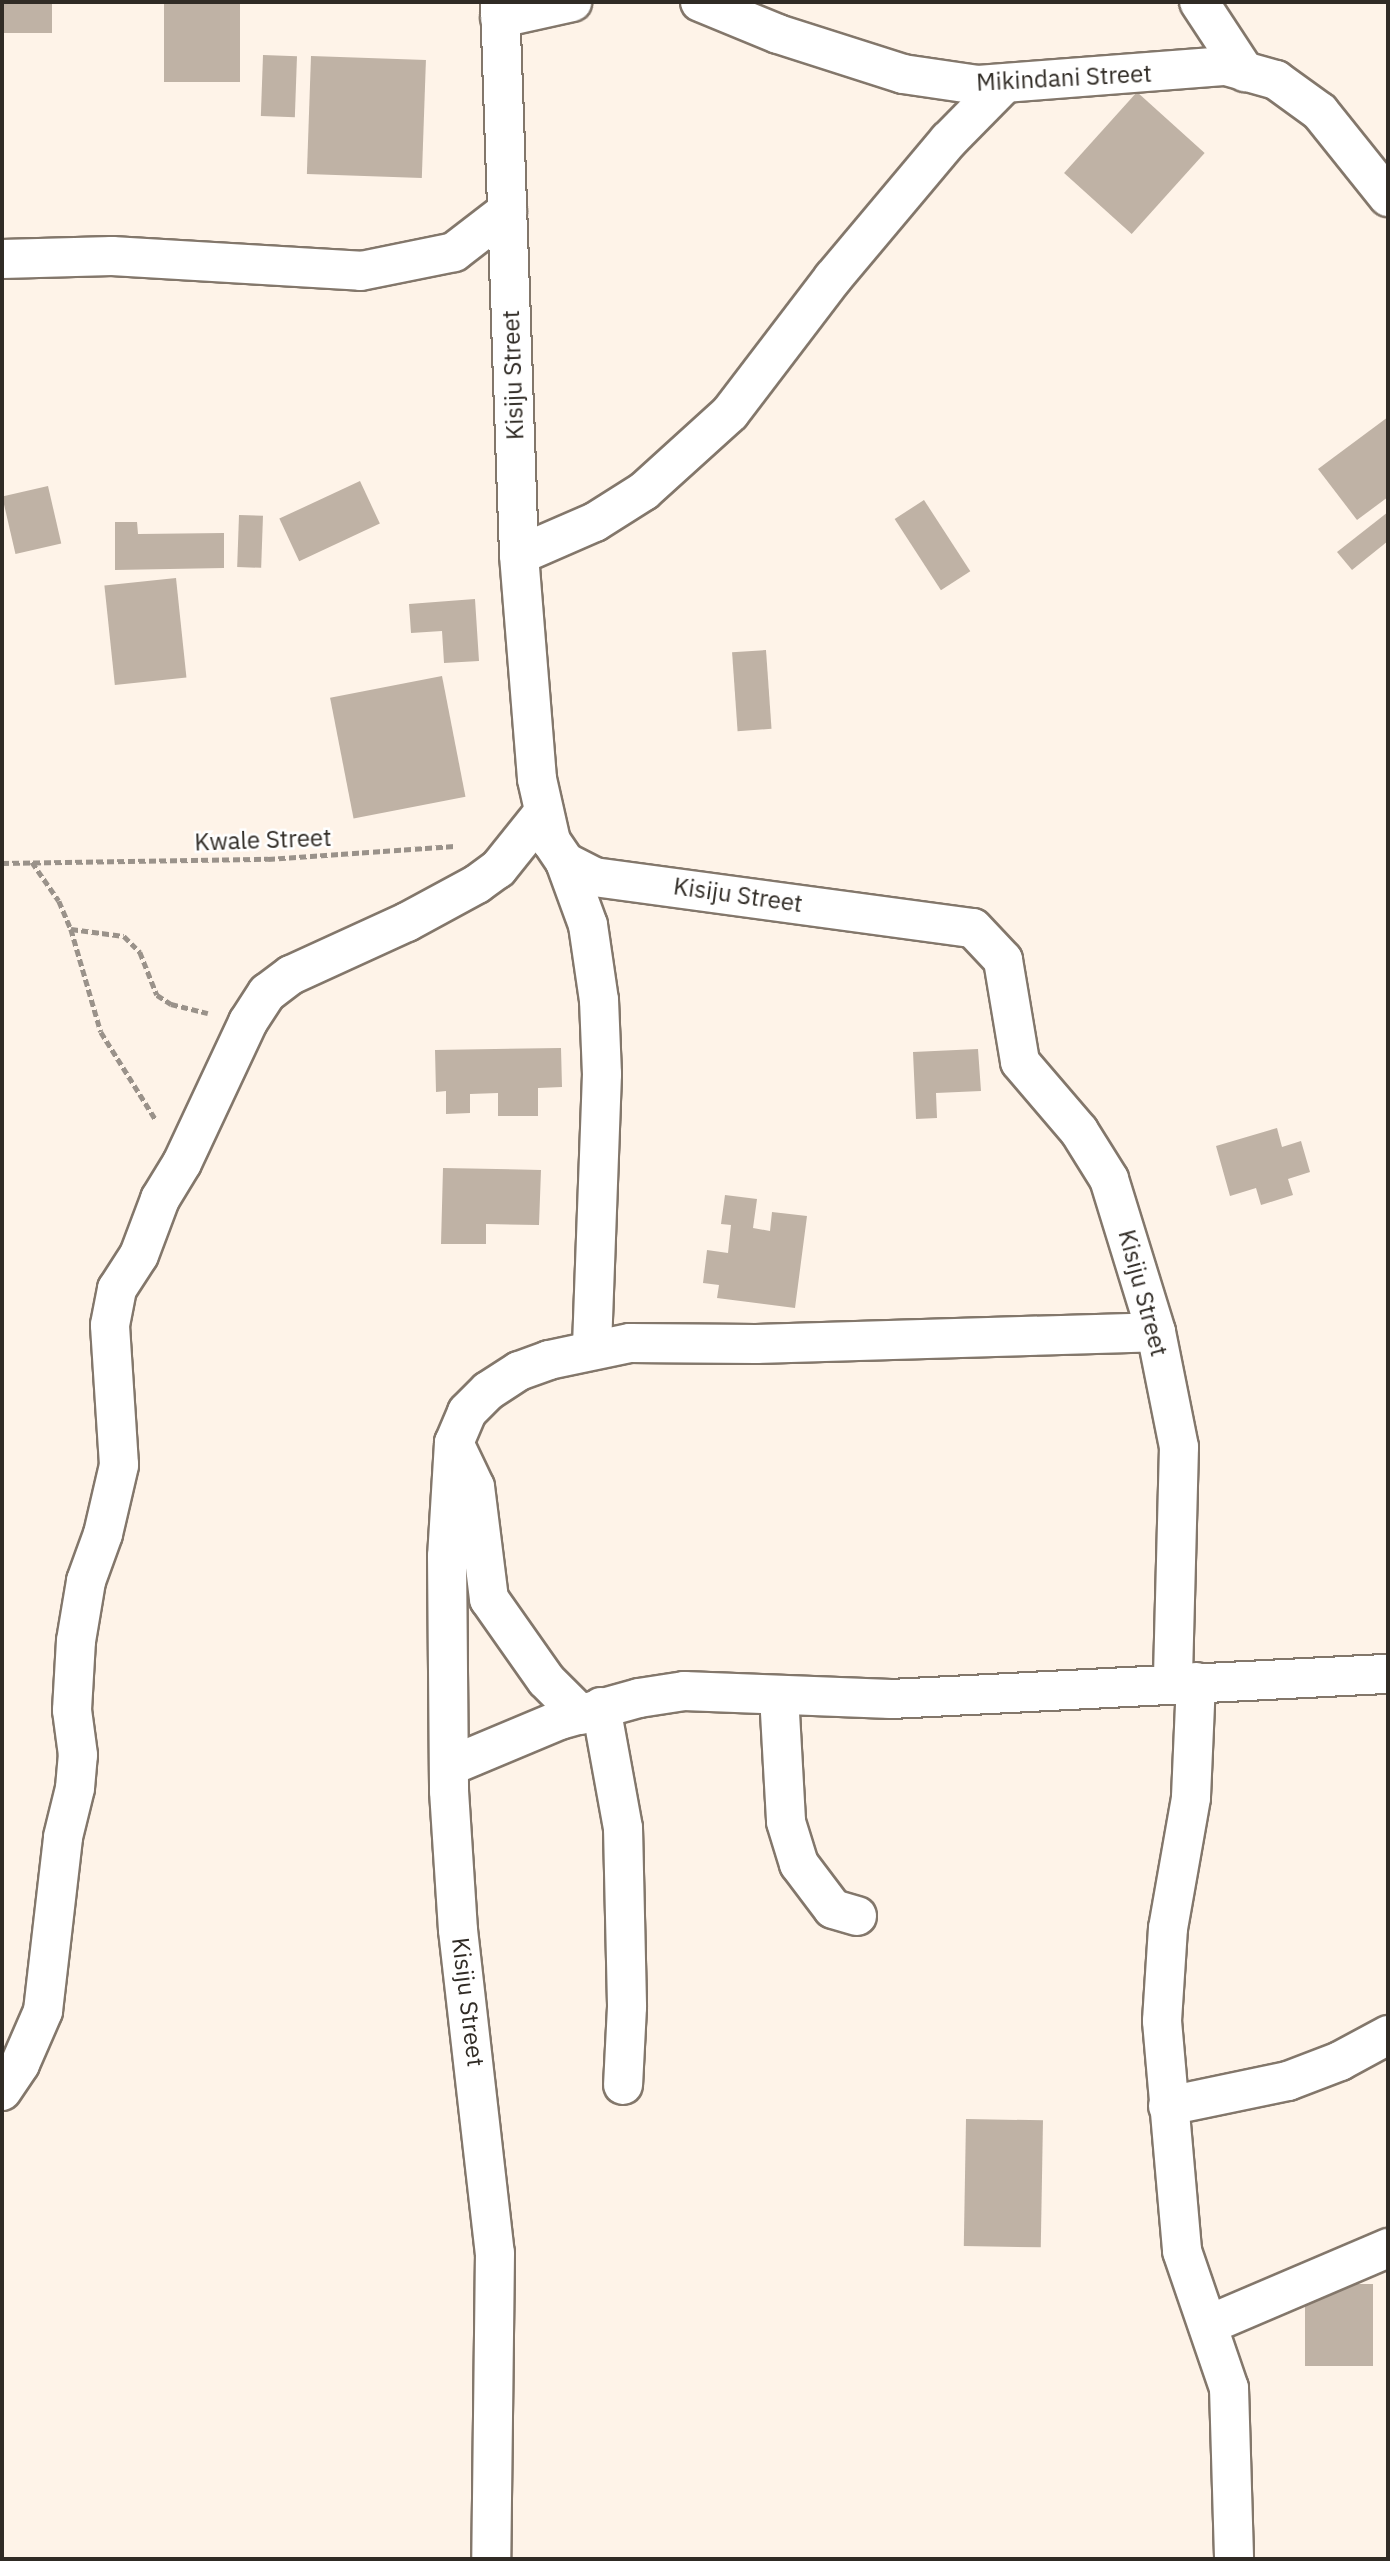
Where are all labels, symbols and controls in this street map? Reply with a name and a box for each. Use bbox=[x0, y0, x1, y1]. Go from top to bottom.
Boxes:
street label: Mikindani Street bbox=[976, 59, 1152, 97]
street label: Kisiju Street bbox=[496, 310, 530, 440]
street label: Kwale Street bbox=[194, 823, 332, 857]
street label: Kisiju Street bbox=[672, 872, 804, 918]
street label: Kisiju Street bbox=[1112, 1226, 1174, 1360]
street label: Kisiju Street bbox=[446, 1936, 490, 2068]

